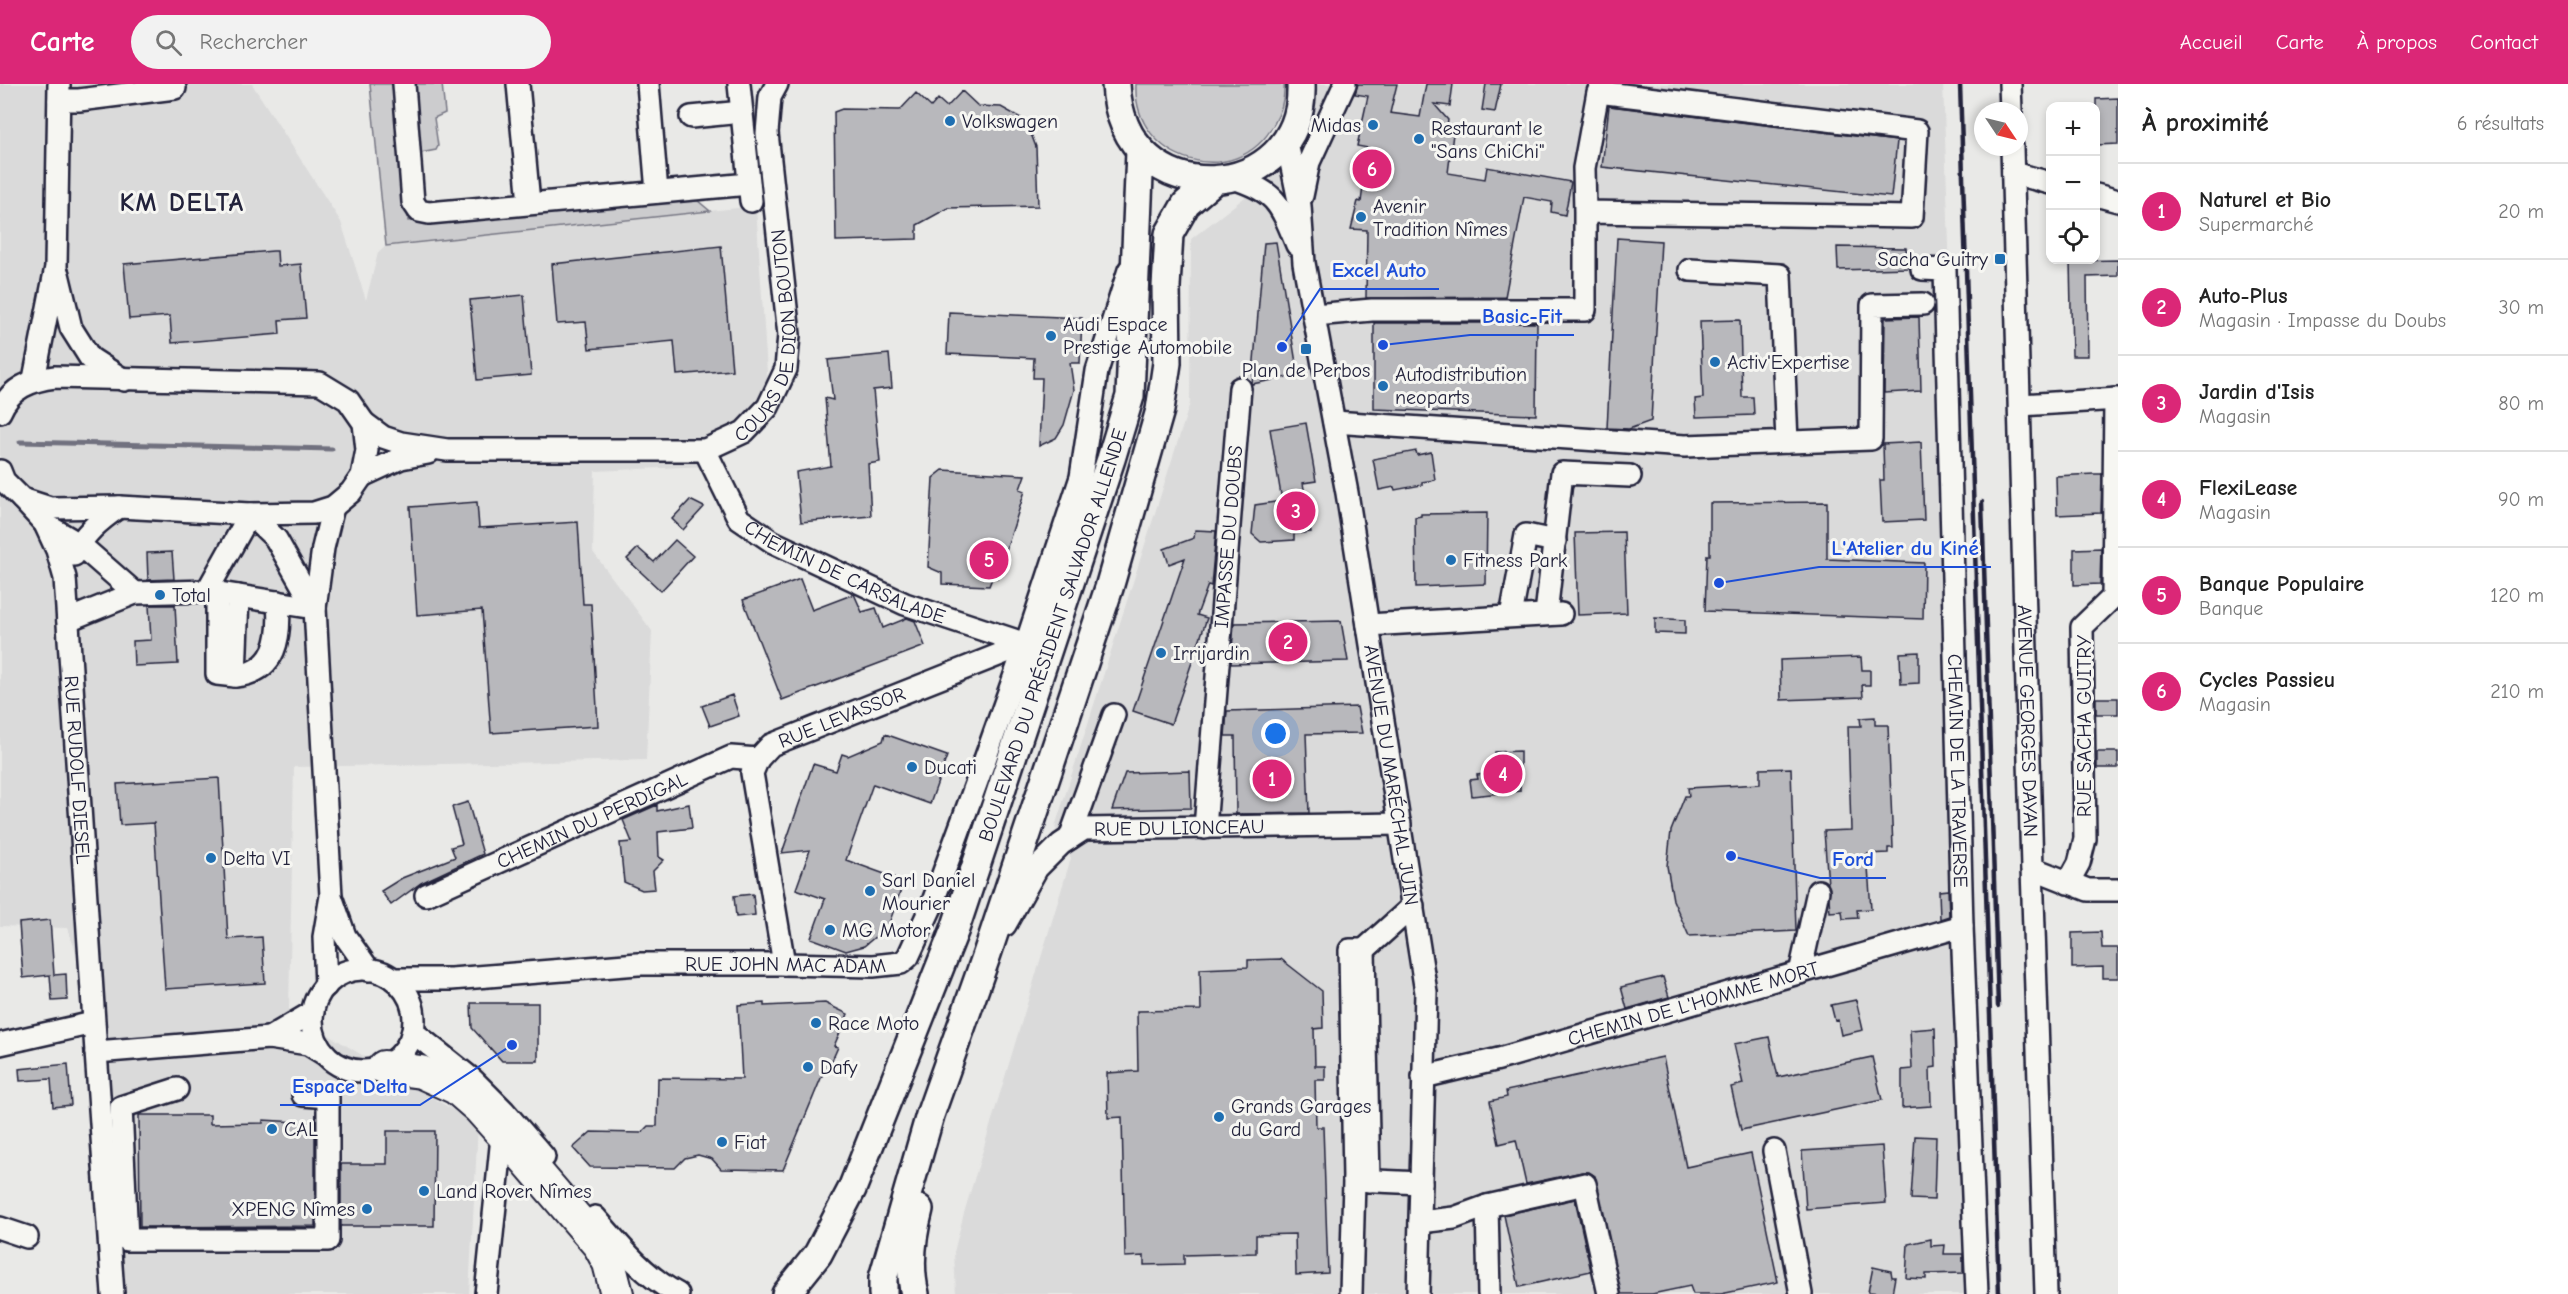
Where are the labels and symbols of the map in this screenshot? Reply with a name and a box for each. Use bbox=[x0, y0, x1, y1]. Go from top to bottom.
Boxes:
north arrow bbox=[1974, 102, 2028, 156]
place label: Volkswagen bbox=[962, 110, 1058, 133]
marker: Volkswagen bbox=[943, 114, 957, 128]
place label: Midas bbox=[1310, 114, 1361, 137]
place label: Restaurant le "Sans ChiChi" bbox=[1431, 117, 1545, 163]
marker: Midas bbox=[1366, 118, 1380, 132]
marker: Restaurant le "Sans ChiChi" bbox=[1412, 132, 1426, 146]
pin: 6 bbox=[1352, 146, 1392, 191]
district label: KM DELTA bbox=[119, 188, 245, 218]
place label: Avenir Tradition Nîmes bbox=[1373, 195, 1508, 241]
marker: Avenir Tradition Nîmes bbox=[1354, 210, 1368, 224]
street label: COURS DE DION BOUTON bbox=[731, 228, 801, 447]
place label: Sacha Guitry bbox=[1878, 248, 1988, 271]
callout: Excel Auto bbox=[1320, 250, 1439, 289]
marker: Sacha Guitry bbox=[1993, 252, 2007, 266]
text: Excel Auto bbox=[1332, 258, 1426, 282]
callout: Basic-Fit bbox=[1470, 296, 1574, 335]
text: Basic-Fit bbox=[1482, 304, 1563, 328]
place label: Audi Espace Prestige Automobile bbox=[1063, 313, 1232, 359]
marker: Audi Espace Prestige Automobile bbox=[1044, 329, 1058, 343]
marker: Plan de Perbos bbox=[1299, 342, 1313, 356]
place label: Activ'Expertise bbox=[1727, 351, 1849, 374]
marker: Activ'Expertise bbox=[1708, 355, 1722, 369]
place label: Plan de Perbos bbox=[1242, 359, 1370, 382]
place label: Autodistribution neoparts bbox=[1395, 363, 1527, 409]
marker: Autodistribution neoparts bbox=[1376, 379, 1390, 393]
street label: BOULEVARD DU PRÉSIDENT SALVADOR ALLENDE bbox=[974, 426, 1132, 845]
street label: IMPASSE DU DOUBS bbox=[1210, 445, 1247, 629]
pin: 3 bbox=[1276, 488, 1316, 534]
street label: CHEMIN DE CARSALADE bbox=[740, 515, 948, 629]
callout: L'Atelier du Kiné bbox=[1819, 528, 1991, 567]
text: L'Atelier du Kiné bbox=[1831, 536, 1979, 560]
pin: 5 bbox=[970, 538, 1008, 582]
place label: Fitness Park bbox=[1463, 549, 1568, 572]
marker: Fitness Park bbox=[1444, 553, 1458, 567]
place label: Total bbox=[172, 584, 211, 607]
marker: Total bbox=[153, 588, 167, 602]
street label: AVENUE GEORGES DAYAN bbox=[2013, 604, 2042, 837]
pin: 2 bbox=[1268, 620, 1308, 664]
street label: RUE SACHA GUITRY bbox=[2073, 635, 2096, 817]
place label: Irrijardin bbox=[1173, 642, 1250, 665]
street label: AVENUE DU MARÉCHAL JUIN bbox=[1359, 643, 1423, 907]
marker: Irrijardin bbox=[1154, 646, 1168, 660]
street label: CHEMIN DE LA TRAVERSE bbox=[1943, 654, 1972, 888]
street label: RUE RUDOLF DIESEL bbox=[59, 675, 95, 865]
street label: RUE LEVASSOR bbox=[775, 682, 909, 753]
your location bbox=[1261, 719, 1290, 748]
pin: 4 bbox=[1484, 752, 1522, 796]
place label: Ducati bbox=[924, 756, 977, 779]
pin: 1 bbox=[1252, 756, 1292, 802]
marker: Ducati bbox=[905, 760, 919, 774]
street label: CHEMIN DU PERDIGAL bbox=[493, 767, 691, 874]
street label: RUE DU LIONCEAU bbox=[1094, 815, 1265, 841]
callout: Ford bbox=[1820, 839, 1886, 878]
place label: Delta VI bbox=[223, 847, 291, 870]
text: Ford bbox=[1832, 847, 1874, 871]
marker: Delta VI bbox=[204, 851, 218, 865]
place label: Sarl Daniel Mourier bbox=[882, 869, 975, 915]
marker: Sarl Daniel Mourier bbox=[863, 884, 877, 898]
place label: MG Motor bbox=[842, 919, 931, 942]
marker: MG Motor bbox=[823, 923, 837, 937]
street label: RUE JOHN MAC ADAM bbox=[685, 953, 887, 978]
street label: CHEMIN DE L'HOMME MORT bbox=[1565, 957, 1822, 1051]
place label: Race Moto bbox=[828, 1012, 919, 1035]
marker: Race Moto bbox=[809, 1016, 823, 1030]
place label: Dafy bbox=[820, 1056, 857, 1079]
marker: Dafy bbox=[801, 1060, 815, 1074]
callout: Espace Delta bbox=[280, 1066, 420, 1105]
text: Espace Delta bbox=[292, 1074, 408, 1098]
place label: Grands Garages du Gard bbox=[1231, 1095, 1371, 1141]
marker: Grands Garages du Gard bbox=[1212, 1110, 1226, 1124]
place label: CAL bbox=[284, 1118, 318, 1141]
marker: CAL bbox=[265, 1122, 279, 1136]
place label: Fiat bbox=[734, 1131, 767, 1154]
marker: Fiat bbox=[715, 1135, 729, 1149]
place label: Land Rover Nîmes bbox=[436, 1180, 592, 1203]
marker: Land Rover Nîmes bbox=[417, 1184, 431, 1198]
place label: XPENG Nîmes bbox=[231, 1198, 355, 1221]
marker: XPENG Nîmes bbox=[360, 1202, 374, 1216]

